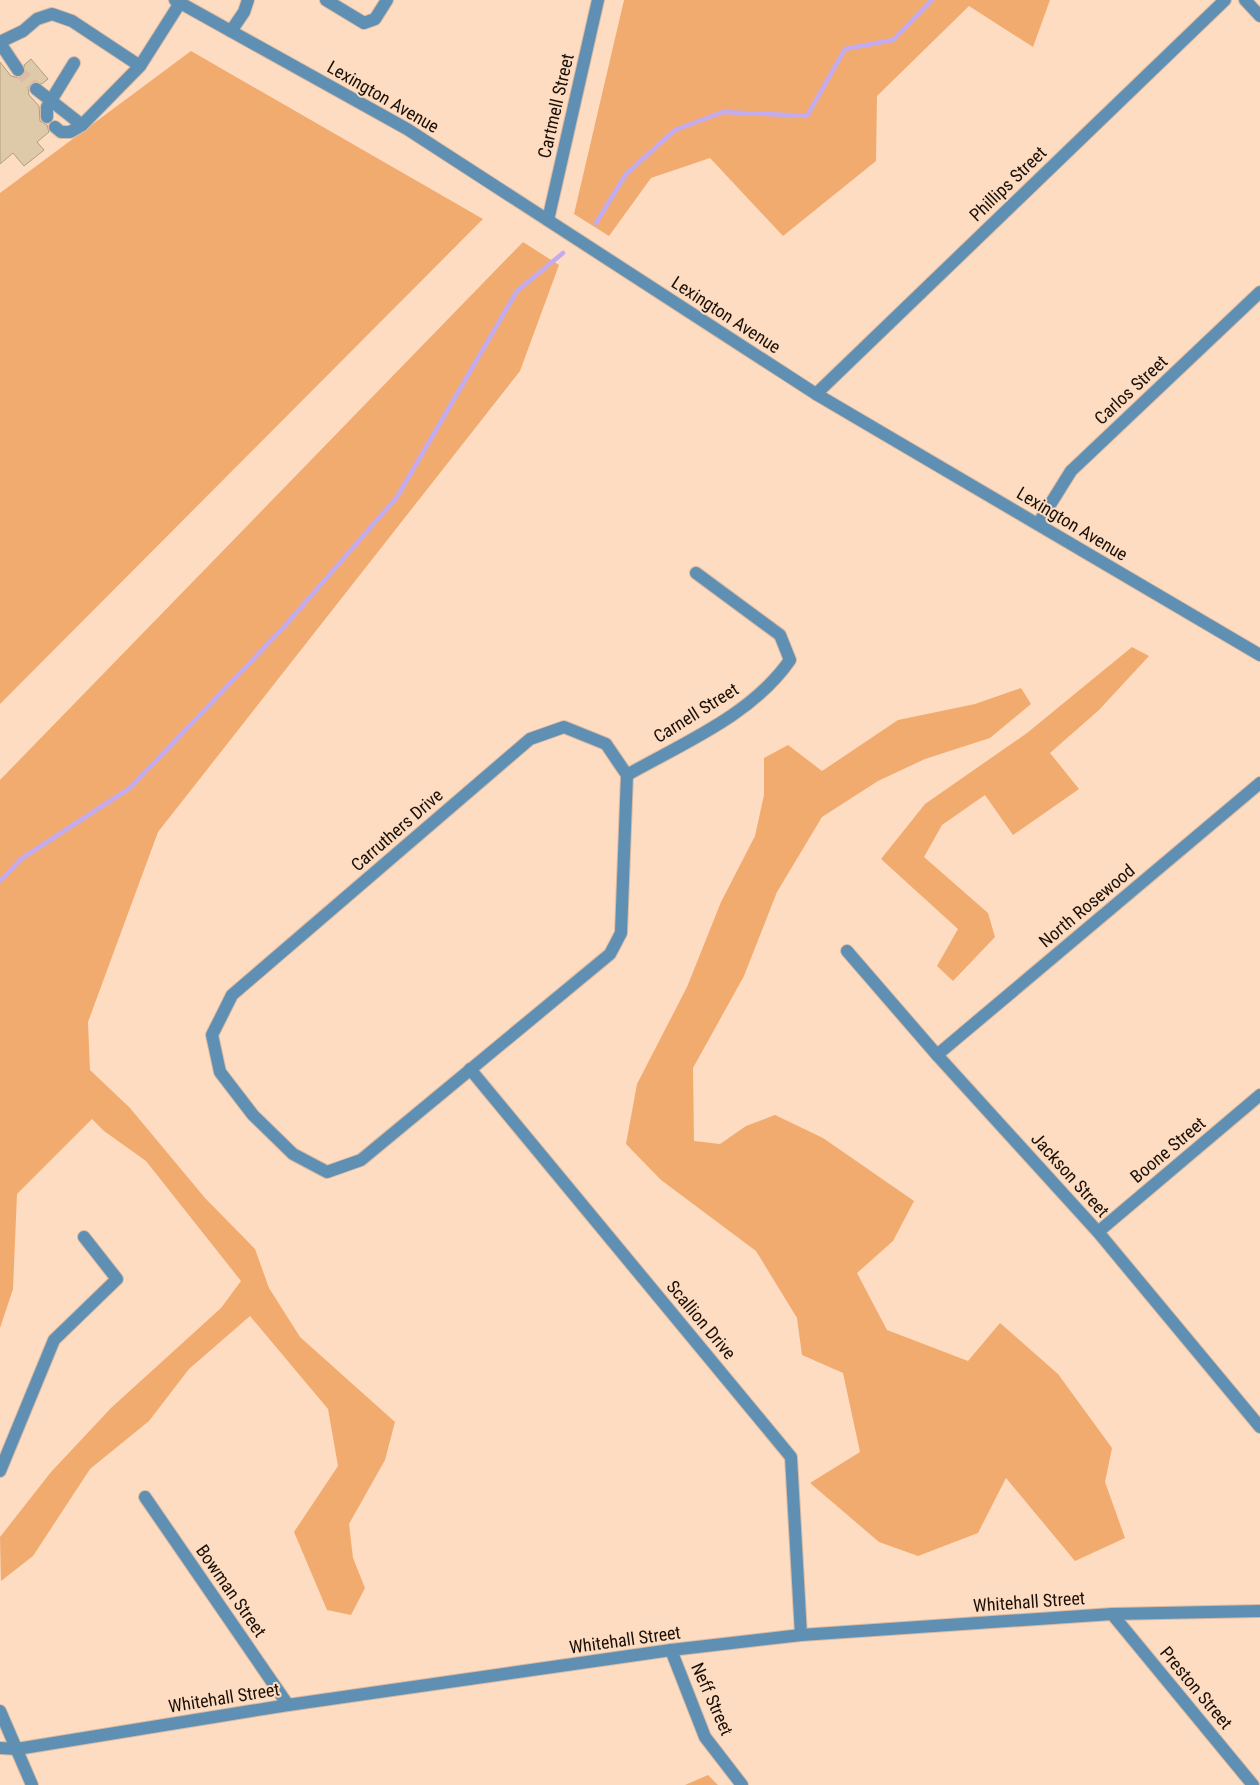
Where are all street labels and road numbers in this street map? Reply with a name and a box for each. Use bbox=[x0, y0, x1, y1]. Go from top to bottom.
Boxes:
street label: Cartmell Street bbox=[533, 52, 578, 160]
street label: Lexington Avenue bbox=[324, 56, 443, 137]
street label: Phillips Street bbox=[965, 142, 1050, 225]
street label: Lexington Avenue bbox=[668, 272, 785, 358]
street label: Carlos Street bbox=[1090, 351, 1171, 429]
street label: Lexington Avenue bbox=[1013, 482, 1131, 565]
street label: Carnell Street bbox=[649, 678, 742, 747]
street label: Carruthers Drive bbox=[346, 784, 447, 875]
street label: North Rosewood bbox=[1035, 860, 1139, 952]
street label: Boone Street bbox=[1126, 1112, 1209, 1187]
street label: Jackson Street bbox=[1027, 1128, 1114, 1221]
street label: Scallion Drive bbox=[662, 1276, 740, 1363]
street label: Bowman Street bbox=[192, 1541, 271, 1641]
street label: Whitehall Street bbox=[972, 1587, 1086, 1616]
street label: Whitehall Street bbox=[568, 1621, 682, 1658]
street label: Preston Street bbox=[1156, 1642, 1237, 1733]
street label: Neff Street bbox=[687, 1659, 738, 1738]
street label: Whitehall Street bbox=[167, 1678, 281, 1717]

